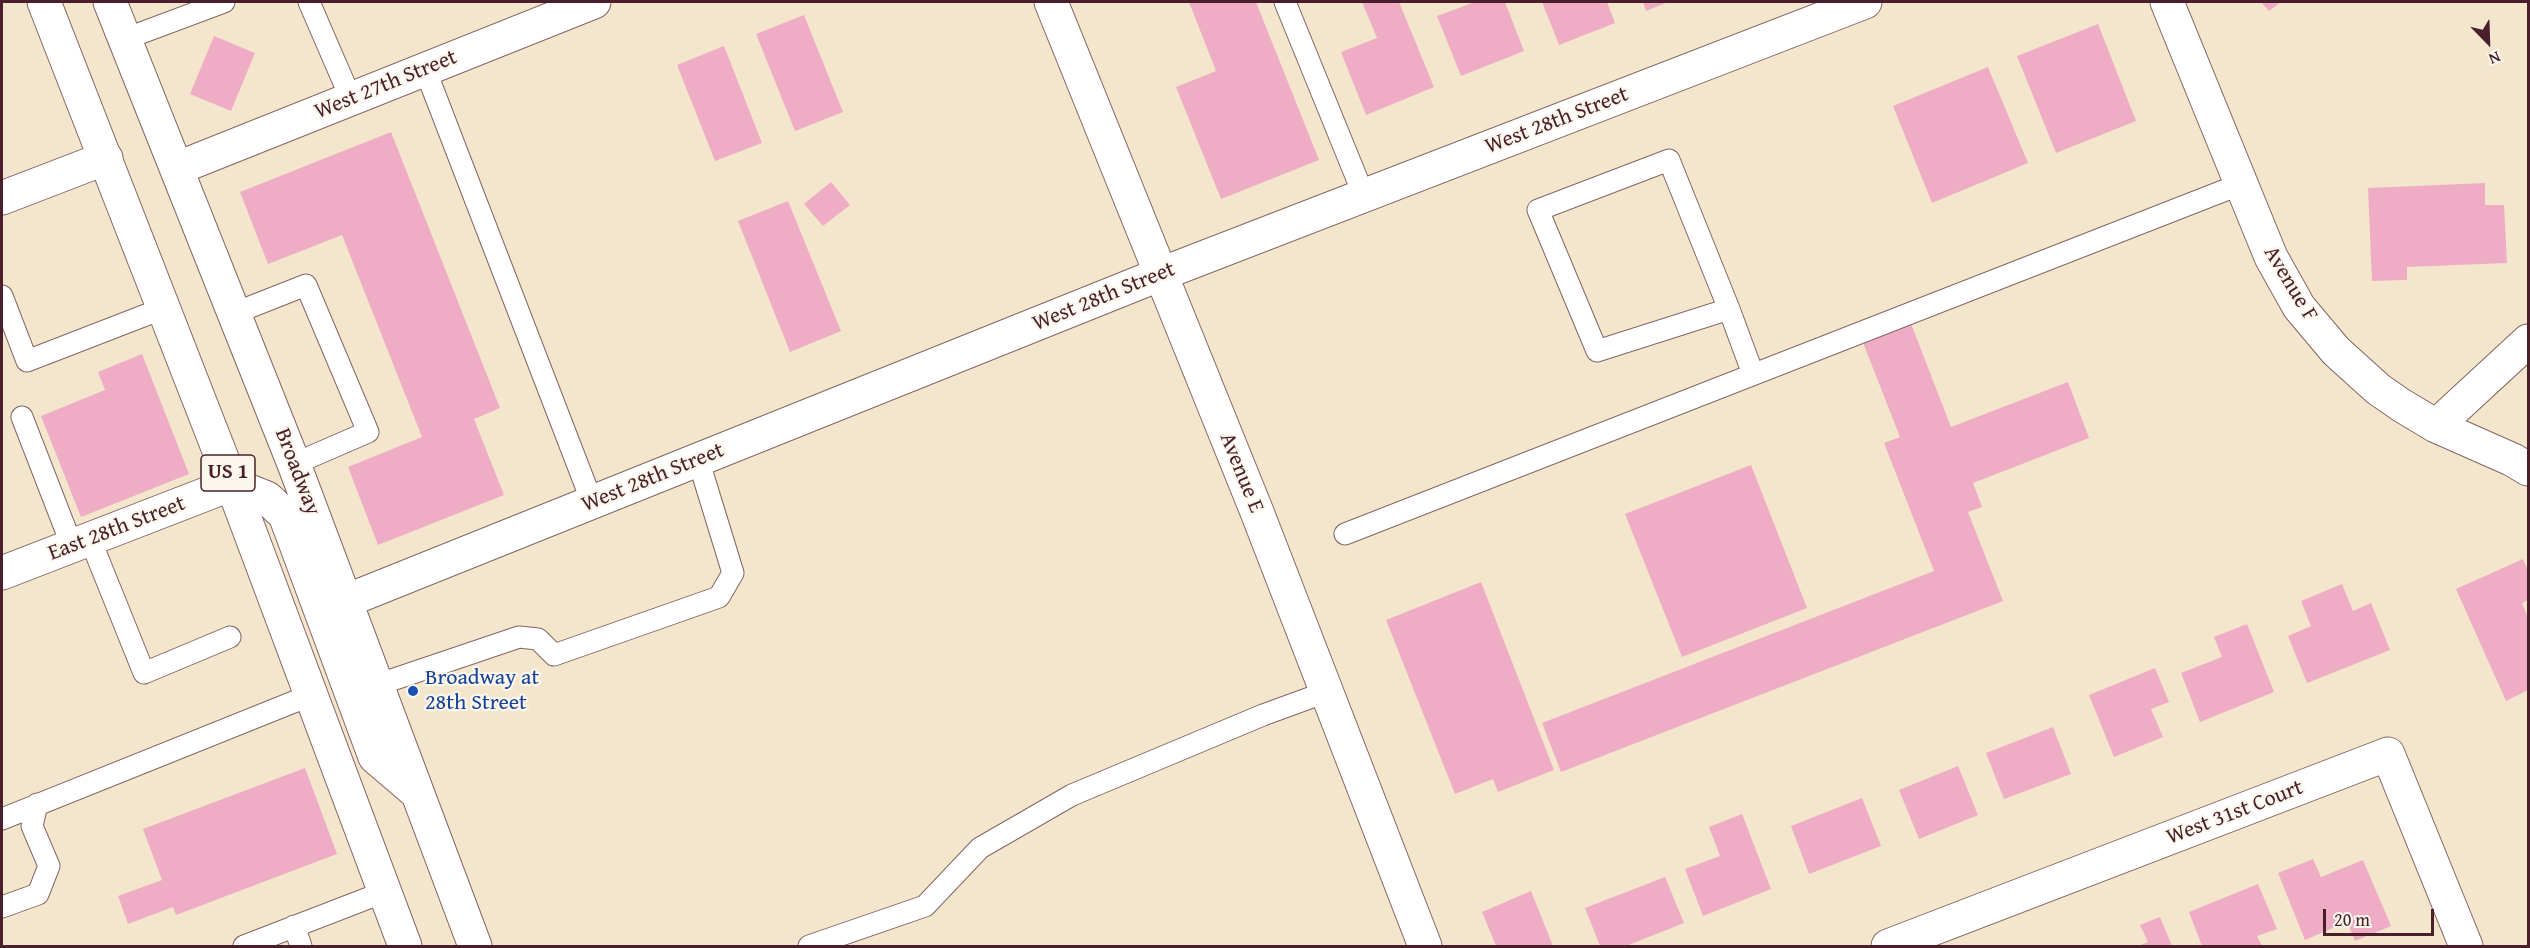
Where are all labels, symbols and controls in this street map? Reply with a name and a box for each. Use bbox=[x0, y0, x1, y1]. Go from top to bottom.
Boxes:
north arrow bbox=[2458, 12, 2518, 72]
street label: West 27th Street bbox=[311, 44, 461, 126]
text: N bbox=[2485, 45, 2505, 72]
street label: West 28th Street bbox=[1482, 82, 1632, 160]
street label: Avenue F bbox=[2257, 242, 2323, 326]
street label: West 28th Street bbox=[1029, 256, 1179, 338]
street label: Broadway bbox=[268, 425, 326, 519]
street label: Avenue E bbox=[1213, 429, 1269, 517]
street label: West 28th Street bbox=[578, 437, 728, 519]
road number: US 1 bbox=[201, 455, 255, 491]
street label: East 28th Street bbox=[45, 491, 189, 567]
place label: Broadway at 28th Street bbox=[425, 665, 539, 716]
marker: Broadway at 28th Street bbox=[406, 684, 420, 698]
street label: West 31st Court bbox=[2163, 775, 2307, 851]
scale bar bbox=[2326, 897, 2437, 935]
text: 20 m bbox=[2334, 906, 2370, 933]

